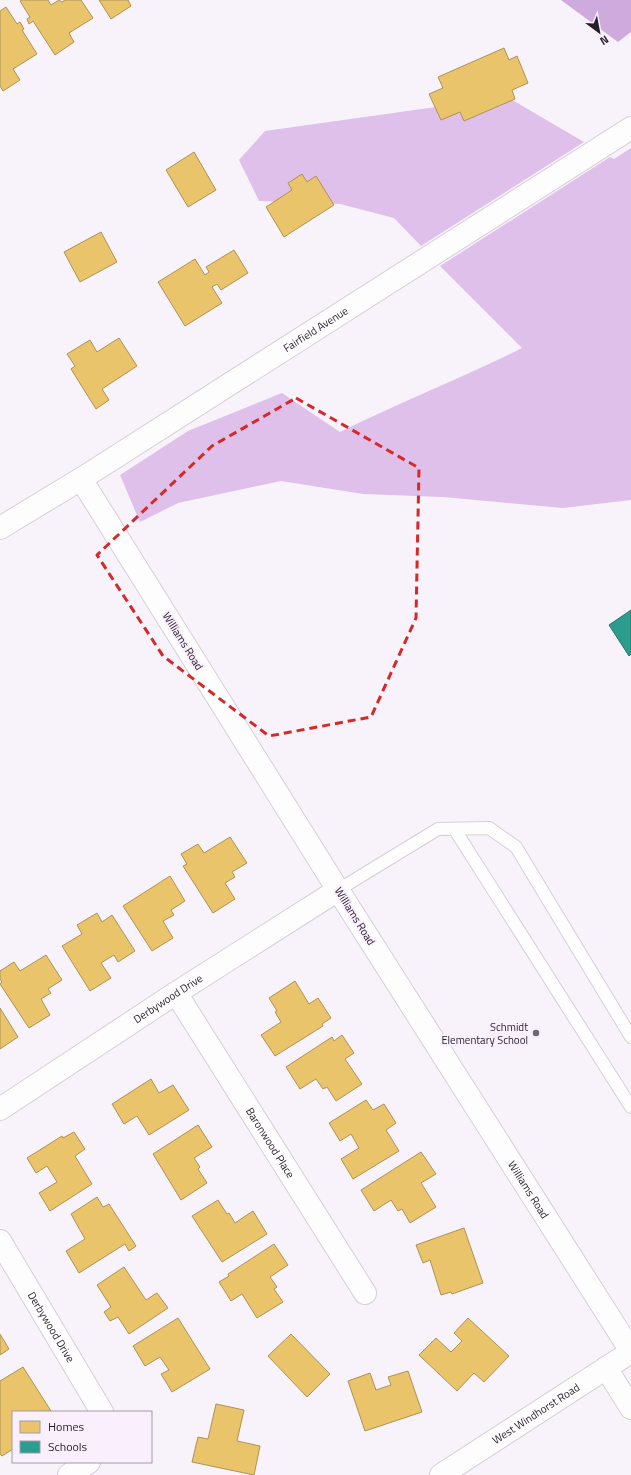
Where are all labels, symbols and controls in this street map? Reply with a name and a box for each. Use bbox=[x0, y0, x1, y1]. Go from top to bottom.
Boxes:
north arrow bbox=[579, 12, 619, 52]
text: N bbox=[597, 32, 612, 49]
street label: Fairfield Avenue bbox=[280, 302, 352, 356]
street label: Williams Road bbox=[159, 609, 207, 673]
street label: Williams Road bbox=[331, 884, 379, 948]
street label: Derbywood Drive bbox=[130, 970, 206, 1027]
place label: Schmidt Elementary School bbox=[441, 1019, 528, 1048]
marker: Schmidt Elementary School bbox=[531, 1028, 541, 1038]
street label: Baronwood Place bbox=[242, 1104, 299, 1182]
street label: Williams Road bbox=[504, 1158, 553, 1222]
street label: Derbywood Drive bbox=[24, 1289, 79, 1366]
street label: West Windhorst Road bbox=[489, 1379, 583, 1448]
legend bbox=[12, 1411, 152, 1463]
text: Homes bbox=[48, 1417, 84, 1436]
text: Schools bbox=[48, 1437, 88, 1456]

